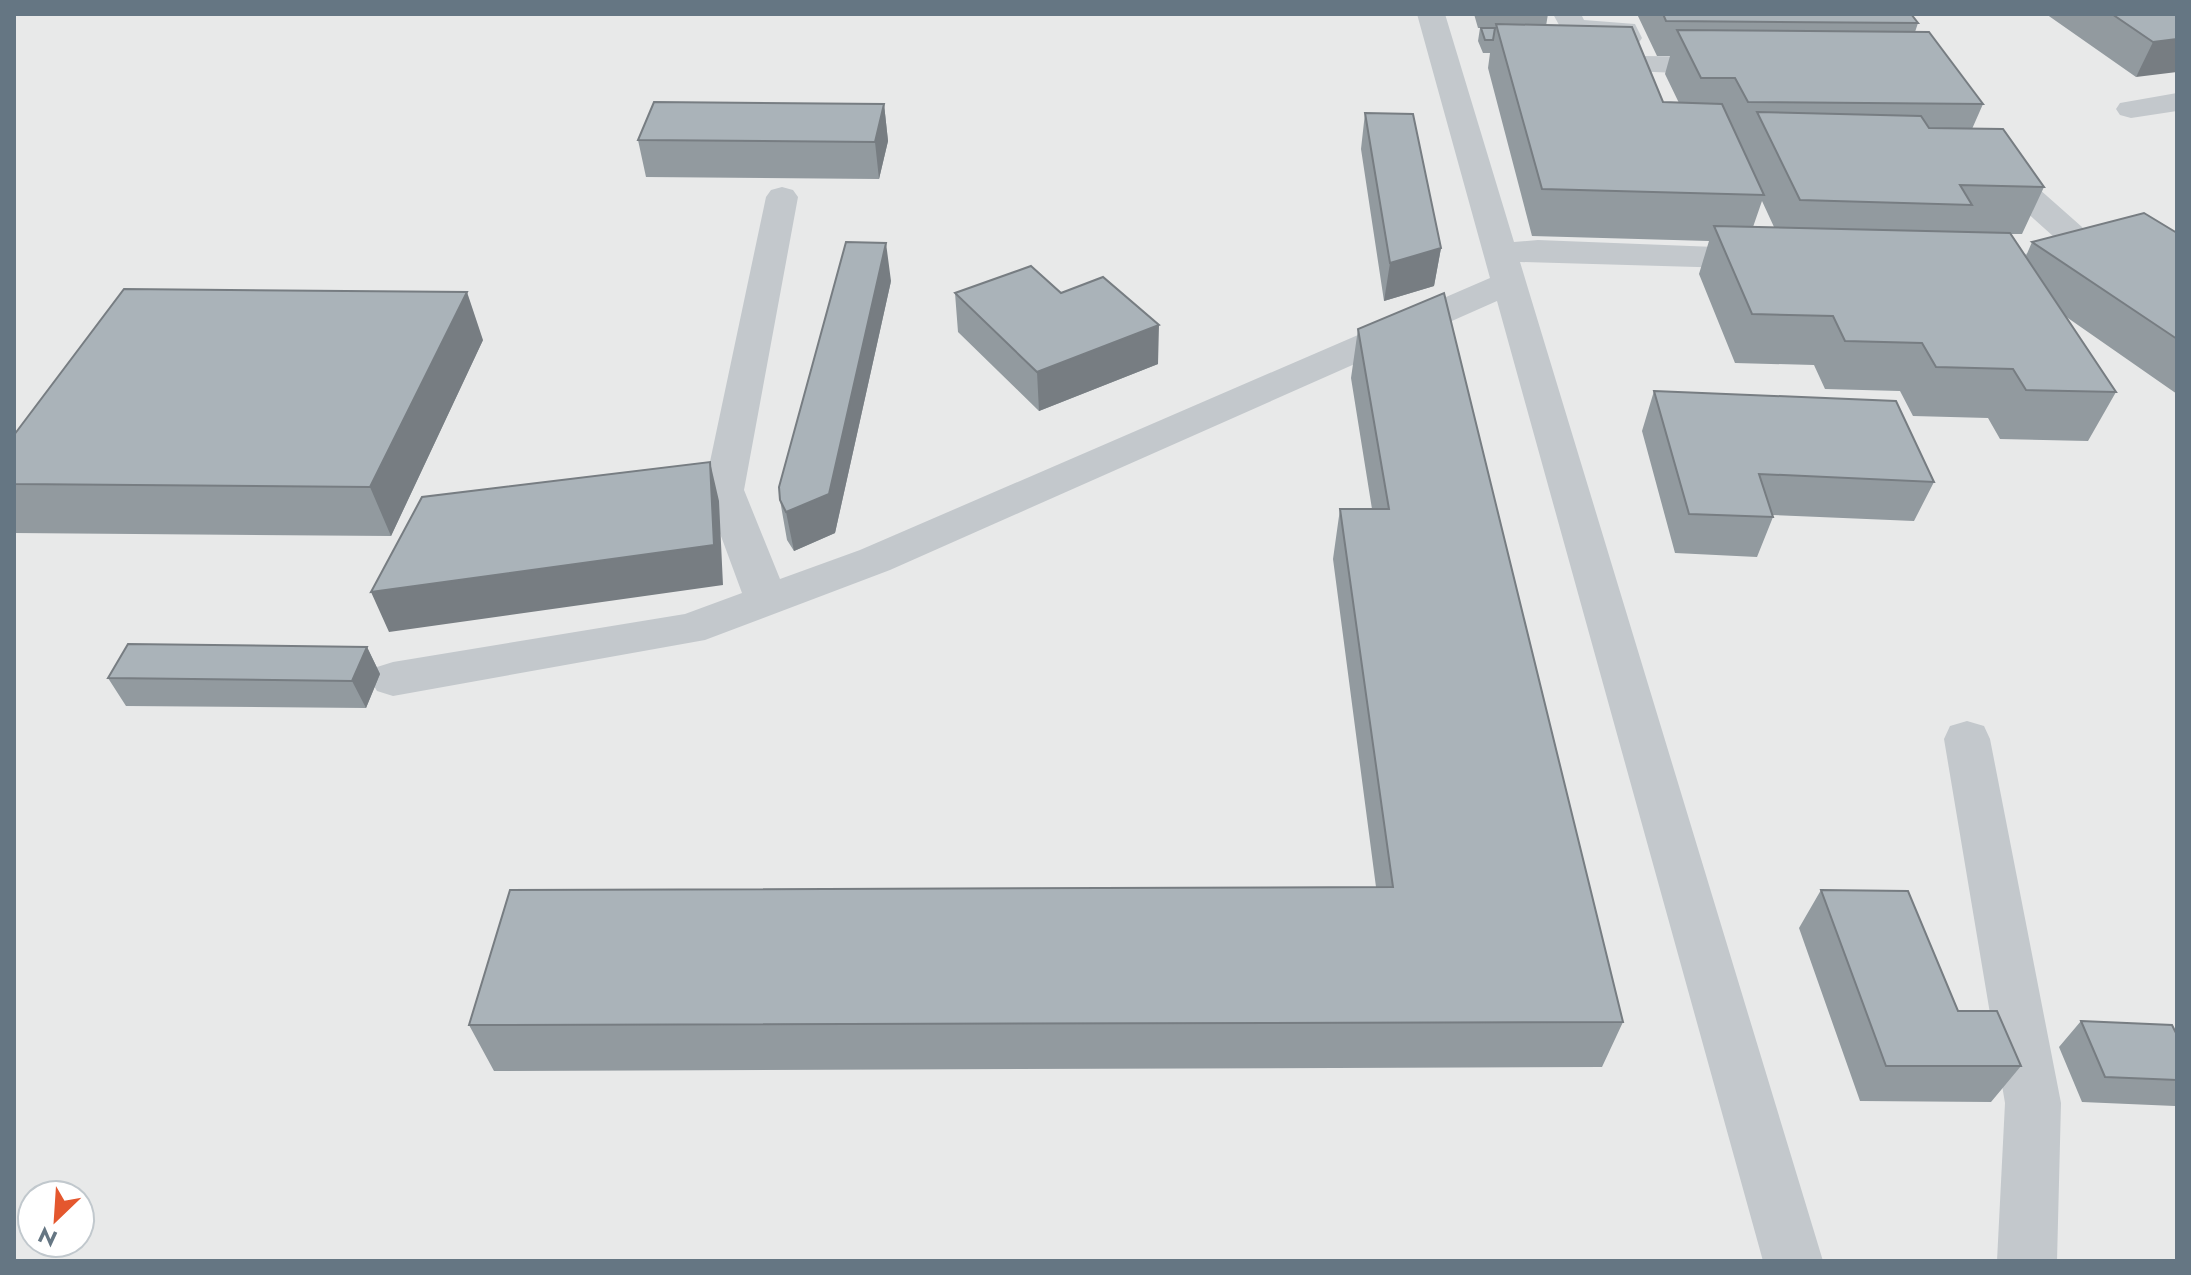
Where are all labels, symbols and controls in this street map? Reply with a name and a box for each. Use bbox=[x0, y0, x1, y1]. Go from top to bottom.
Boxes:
north arrow bbox=[16, 1179, 96, 1259]
text: N bbox=[33, 1219, 62, 1255]

